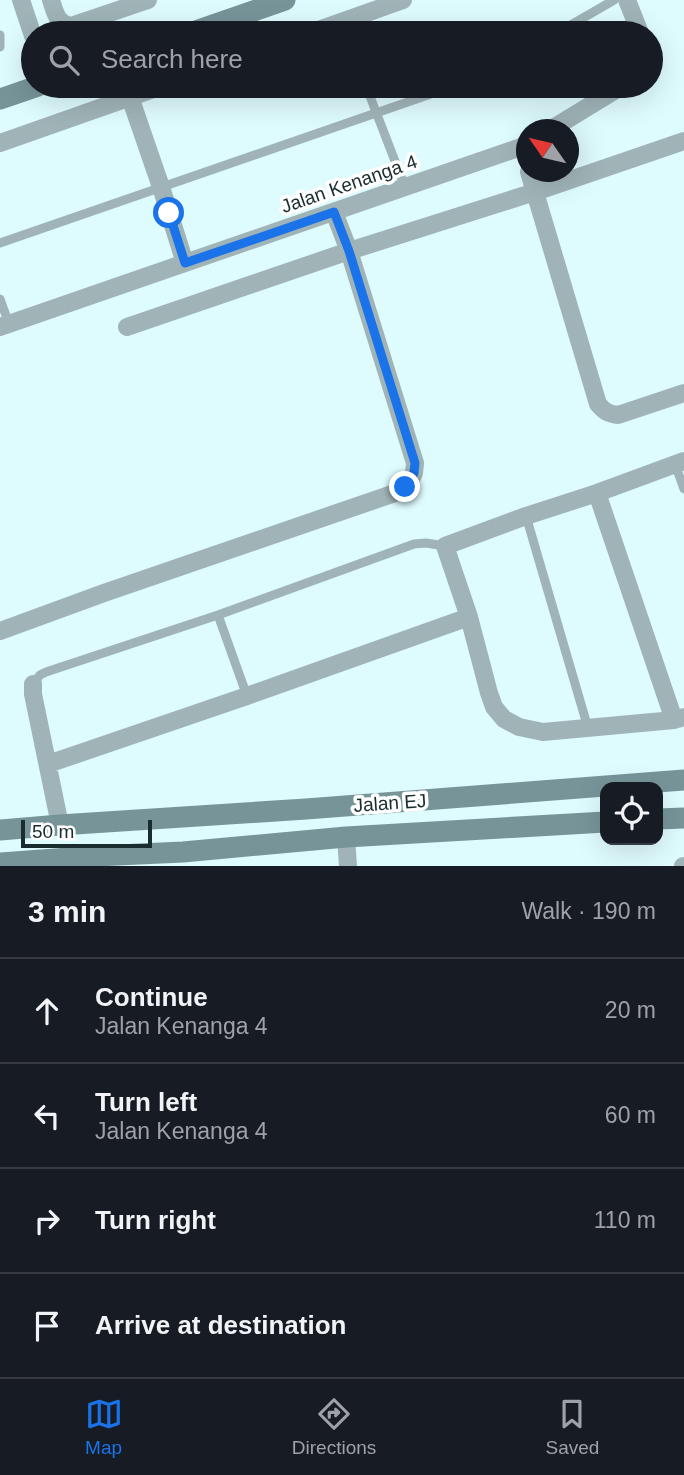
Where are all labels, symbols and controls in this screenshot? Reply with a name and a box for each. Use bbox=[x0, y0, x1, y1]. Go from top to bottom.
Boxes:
search box bbox=[21, 21, 663, 98]
icon: search bbox=[45, 41, 83, 79]
text: Search here bbox=[101, 44, 243, 74]
north arrow bbox=[516, 119, 579, 182]
street label: Jalan Kenanga 4 bbox=[278, 151, 420, 217]
route start bbox=[153, 197, 184, 228]
route end bbox=[389, 471, 420, 502]
map controls bbox=[600, 782, 663, 845]
button: locate bbox=[600, 782, 663, 845]
street label: Jalan EJ bbox=[353, 790, 427, 816]
scale bar bbox=[21, 817, 152, 849]
text: 50 m bbox=[32, 821, 74, 842]
text: 3 min bbox=[28, 895, 106, 928]
text: Walk · 190 m bbox=[521, 898, 656, 924]
text: Continue bbox=[95, 982, 208, 1012]
icon: ahead bbox=[28, 992, 66, 1030]
text: 20 m bbox=[605, 997, 656, 1023]
text: Jalan Kenanga 4 bbox=[95, 1013, 268, 1039]
text: Turn left bbox=[95, 1087, 197, 1117]
icon: left bbox=[28, 1097, 66, 1135]
text: 60 m bbox=[605, 1102, 656, 1128]
text: Jalan Kenanga 4 bbox=[95, 1118, 268, 1144]
icon: right bbox=[28, 1202, 66, 1240]
text: Turn right bbox=[95, 1205, 216, 1235]
text: 110 m bbox=[594, 1207, 656, 1233]
icon: arrive bbox=[28, 1307, 66, 1345]
text: Arrive at destination bbox=[95, 1310, 346, 1340]
tab: Map bbox=[85, 1395, 123, 1459]
tab: Directions bbox=[292, 1395, 376, 1459]
tab: Saved bbox=[545, 1395, 599, 1459]

